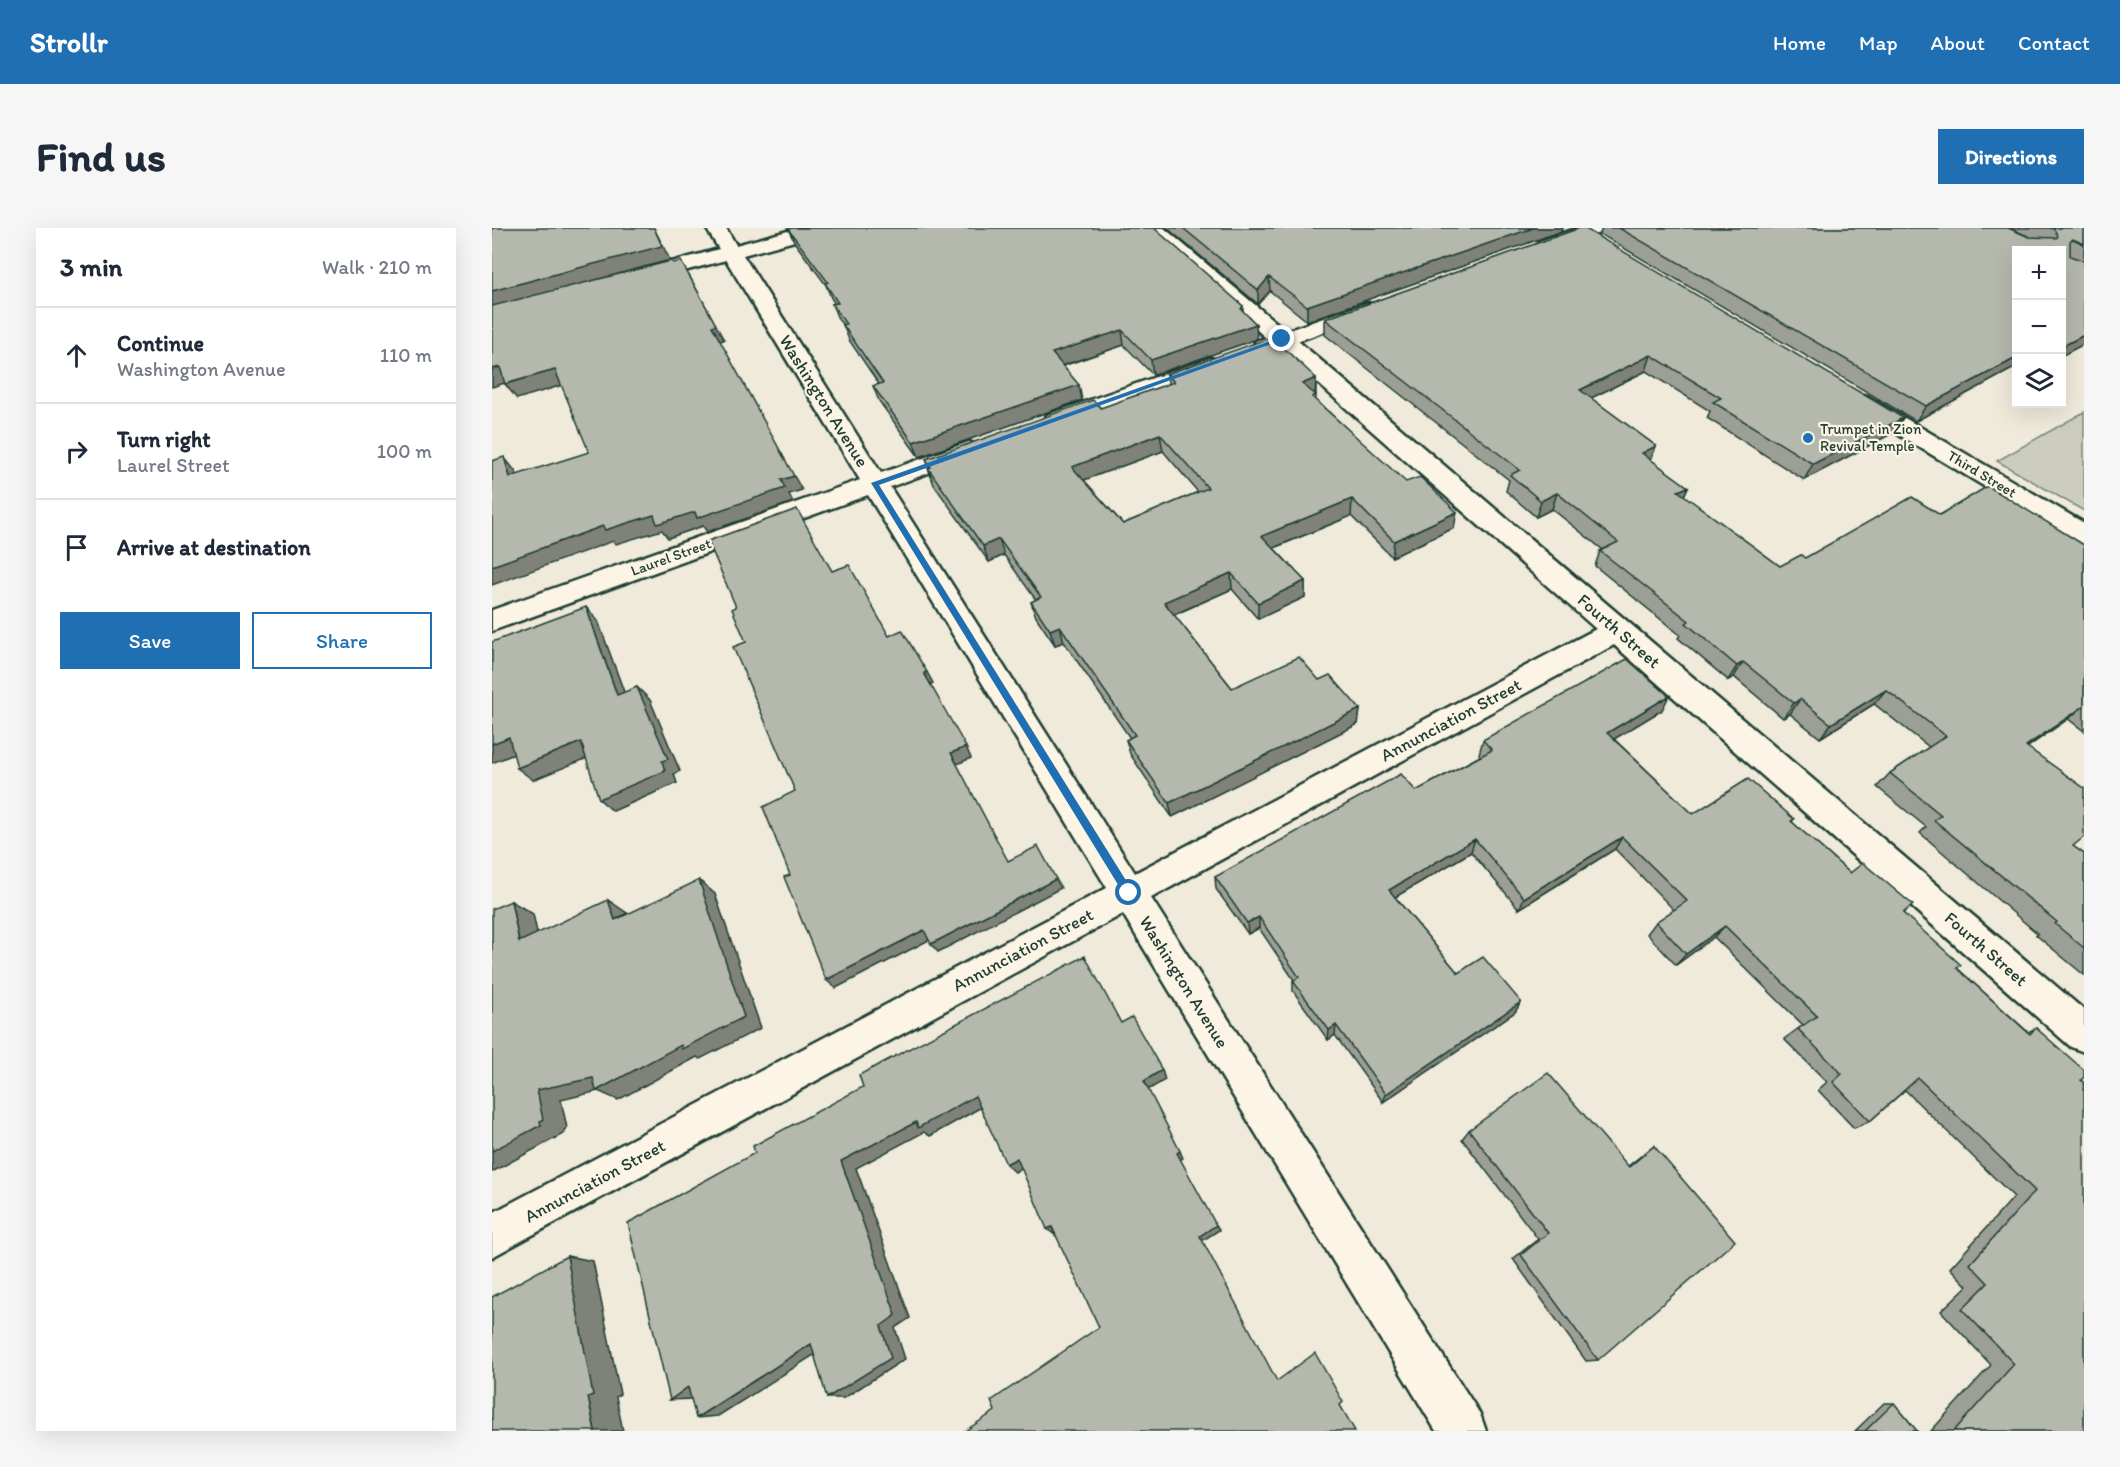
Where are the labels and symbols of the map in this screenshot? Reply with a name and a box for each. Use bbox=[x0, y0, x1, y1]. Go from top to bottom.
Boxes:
route end bbox=[1268, 325, 1294, 351]
street label: Washington Avenue bbox=[774, 331, 874, 471]
place label: Trumpet in Zion Revival Temple bbox=[1820, 420, 1922, 455]
marker: Trumpet in Zion Revival Temple bbox=[1801, 431, 1815, 445]
street label: Third Street bbox=[1944, 446, 2020, 502]
street label: Laurel Street bbox=[628, 534, 714, 580]
street label: Fourth Street bbox=[1573, 589, 1665, 673]
street label: Annunciation Street bbox=[1377, 673, 1525, 766]
route start bbox=[1115, 879, 1141, 905]
street label: Annunciation Street bbox=[949, 903, 1097, 996]
street label: Fourth Street bbox=[1940, 907, 2032, 991]
street label: Washington Avenue bbox=[1134, 912, 1234, 1052]
street label: Annunciation Street bbox=[521, 1134, 669, 1227]

